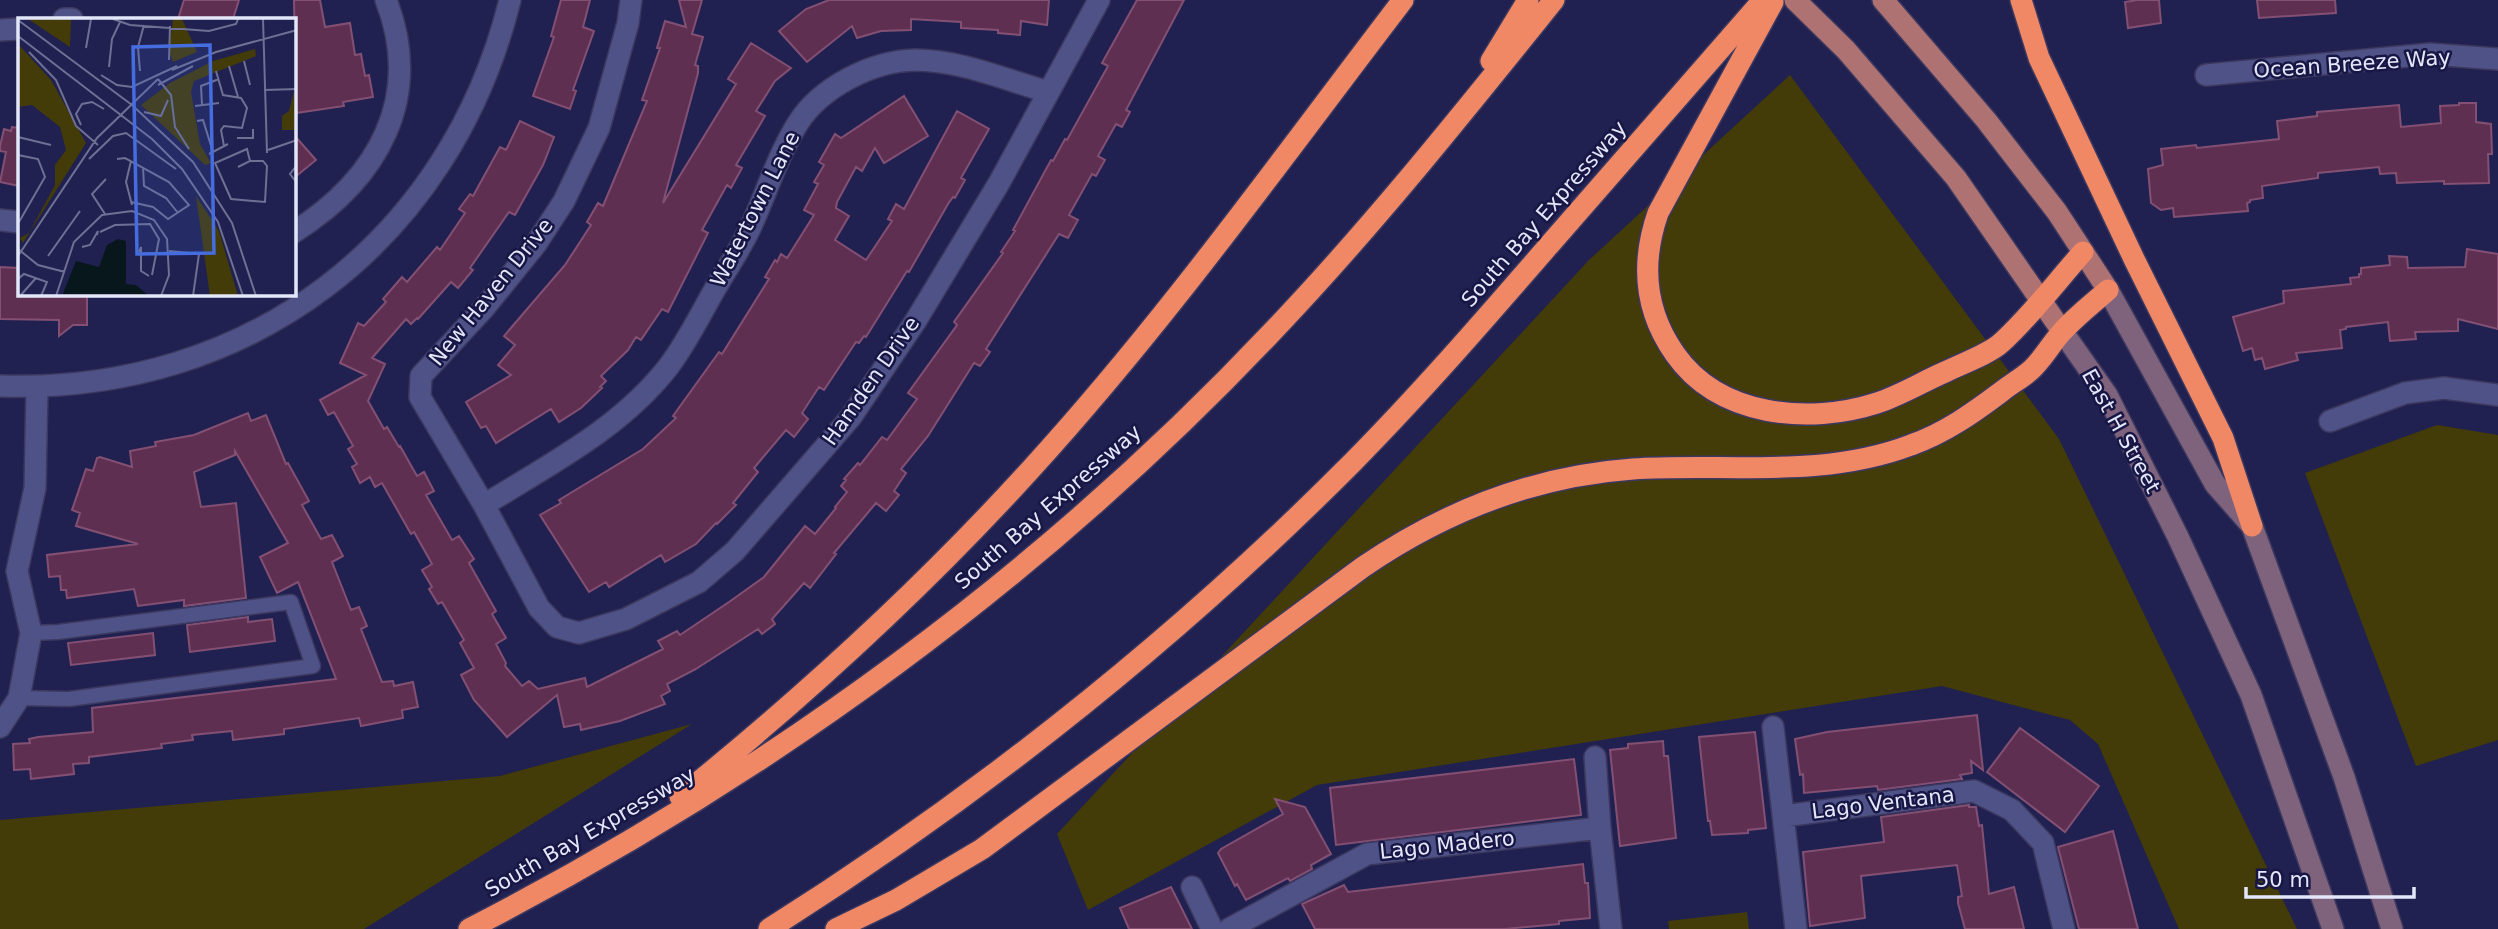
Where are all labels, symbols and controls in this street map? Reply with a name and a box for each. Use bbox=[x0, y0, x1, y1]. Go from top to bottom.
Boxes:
inset map bbox=[18, 18, 296, 296]
street label: Ocean Breeze Way bbox=[2253, 45, 2451, 83]
street label: South Bay Expressway bbox=[1457, 116, 1631, 312]
street label: Watertown Lane bbox=[705, 127, 805, 291]
street label: New Haven Drive bbox=[424, 214, 558, 370]
street label: Hamden Drive bbox=[818, 312, 924, 450]
street label: East H Street bbox=[2077, 365, 2165, 497]
street label: South Bay Expressway bbox=[950, 420, 1146, 594]
street label: South Bay Expressway bbox=[481, 762, 699, 902]
street label: Lago Ventana bbox=[1810, 782, 1956, 824]
street label: Lago Madero bbox=[1378, 826, 1516, 864]
scale bar bbox=[2246, 856, 2414, 900]
text: 50 m bbox=[2256, 868, 2310, 892]

